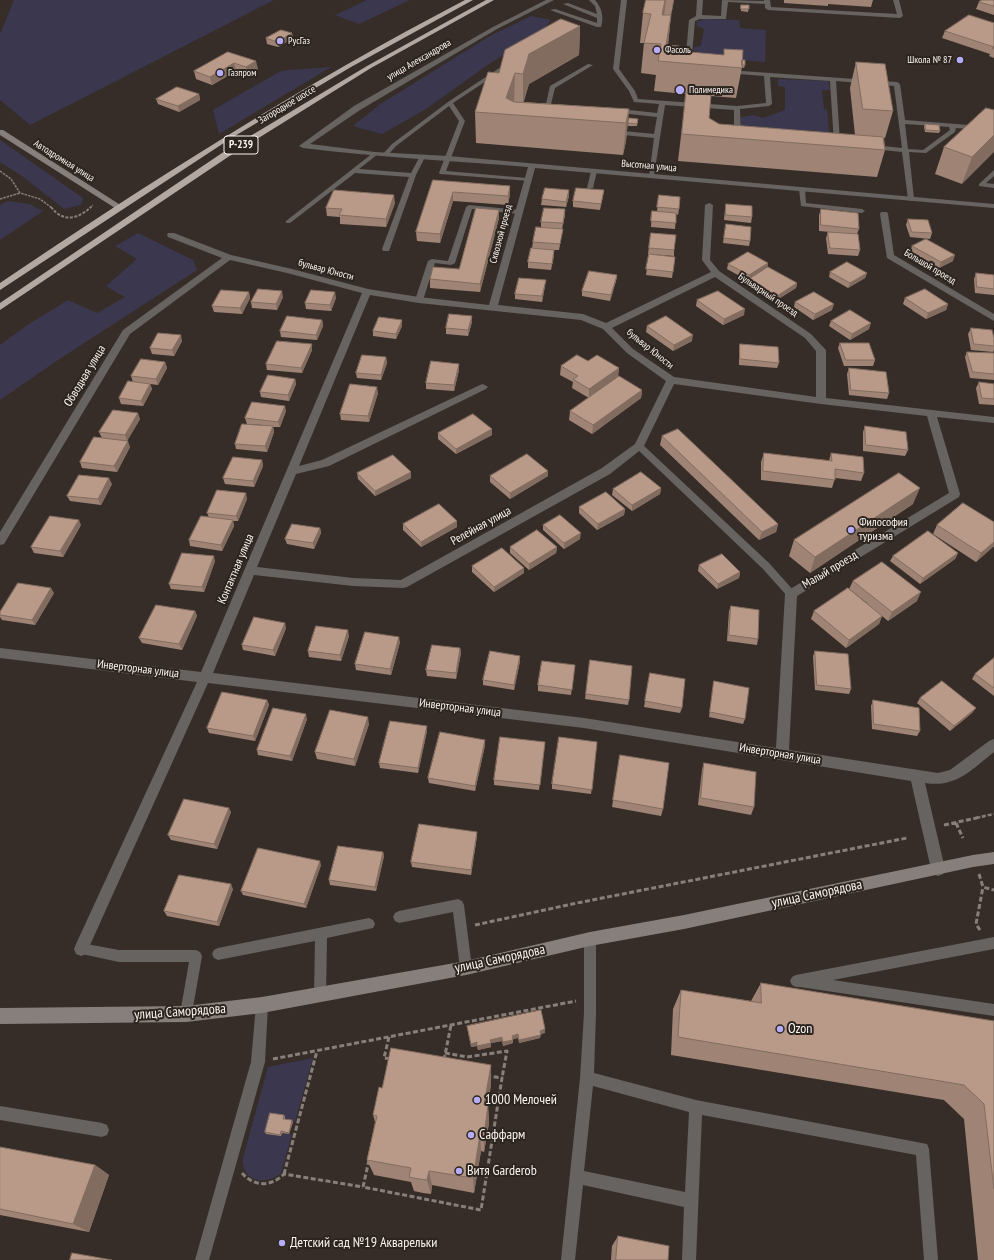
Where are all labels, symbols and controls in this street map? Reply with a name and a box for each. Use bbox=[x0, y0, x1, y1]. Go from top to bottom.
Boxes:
place label: РусГаз bbox=[288, 35, 310, 47]
marker: РусГаз bbox=[275, 36, 285, 46]
street label: улица Александрова bbox=[385, 37, 453, 83]
place label: Фасоль bbox=[665, 44, 691, 56]
marker: Фасоль bbox=[652, 45, 662, 55]
place label: Школа № 87 bbox=[907, 54, 952, 66]
marker: Школа № 87 bbox=[955, 55, 965, 65]
place label: Газпром bbox=[228, 67, 256, 79]
marker: Газпром bbox=[215, 68, 225, 78]
street label: Загородное шоссе bbox=[256, 83, 318, 127]
marker: Полимедика bbox=[674, 84, 686, 96]
place label: Полимедика bbox=[689, 84, 733, 96]
road number: Р-239 bbox=[224, 136, 258, 154]
street label: Автодромная улица bbox=[31, 138, 97, 184]
street label: Высотная улица bbox=[621, 158, 677, 174]
street label: Сквозной проезд bbox=[487, 203, 515, 265]
street label: Большой проезд bbox=[902, 247, 958, 287]
street label: бульвар Юности bbox=[297, 257, 355, 283]
street label: Бульварный проезд bbox=[736, 271, 800, 319]
street label: бульвар Юности bbox=[624, 326, 676, 372]
street label: Обводная улица bbox=[61, 343, 109, 409]
street label: Релейная улица bbox=[448, 504, 514, 548]
place label: Философия туризма bbox=[859, 516, 908, 544]
marker: Философия туризма bbox=[846, 525, 856, 535]
street label: Контактная улица bbox=[215, 532, 257, 606]
street label: Малый проезд bbox=[800, 548, 860, 592]
street label: Инверторная улица bbox=[96, 657, 180, 681]
street label: Инверторная улица bbox=[418, 696, 502, 720]
street label: Инверторная улица bbox=[738, 740, 822, 768]
street label: улица Саморядова bbox=[770, 876, 864, 912]
street label: улица Саморядова bbox=[453, 941, 547, 977]
street label: улица Саморядова bbox=[134, 1000, 226, 1024]
place label: Ozon bbox=[788, 1021, 813, 1037]
marker: Ozon bbox=[775, 1024, 785, 1034]
place label: 1000 Мелочей bbox=[485, 1092, 557, 1108]
marker: 1000 Мелочей bbox=[472, 1095, 482, 1105]
place label: Саффарм bbox=[479, 1127, 525, 1143]
marker: Саффарм bbox=[466, 1130, 476, 1140]
place label: Витя Garderob bbox=[467, 1163, 537, 1179]
marker: Витя Garderob bbox=[454, 1166, 464, 1176]
place label: Детский сад №19 Акварельки bbox=[290, 1235, 437, 1251]
marker: Детский сад №19 Акварельки bbox=[277, 1238, 287, 1248]

